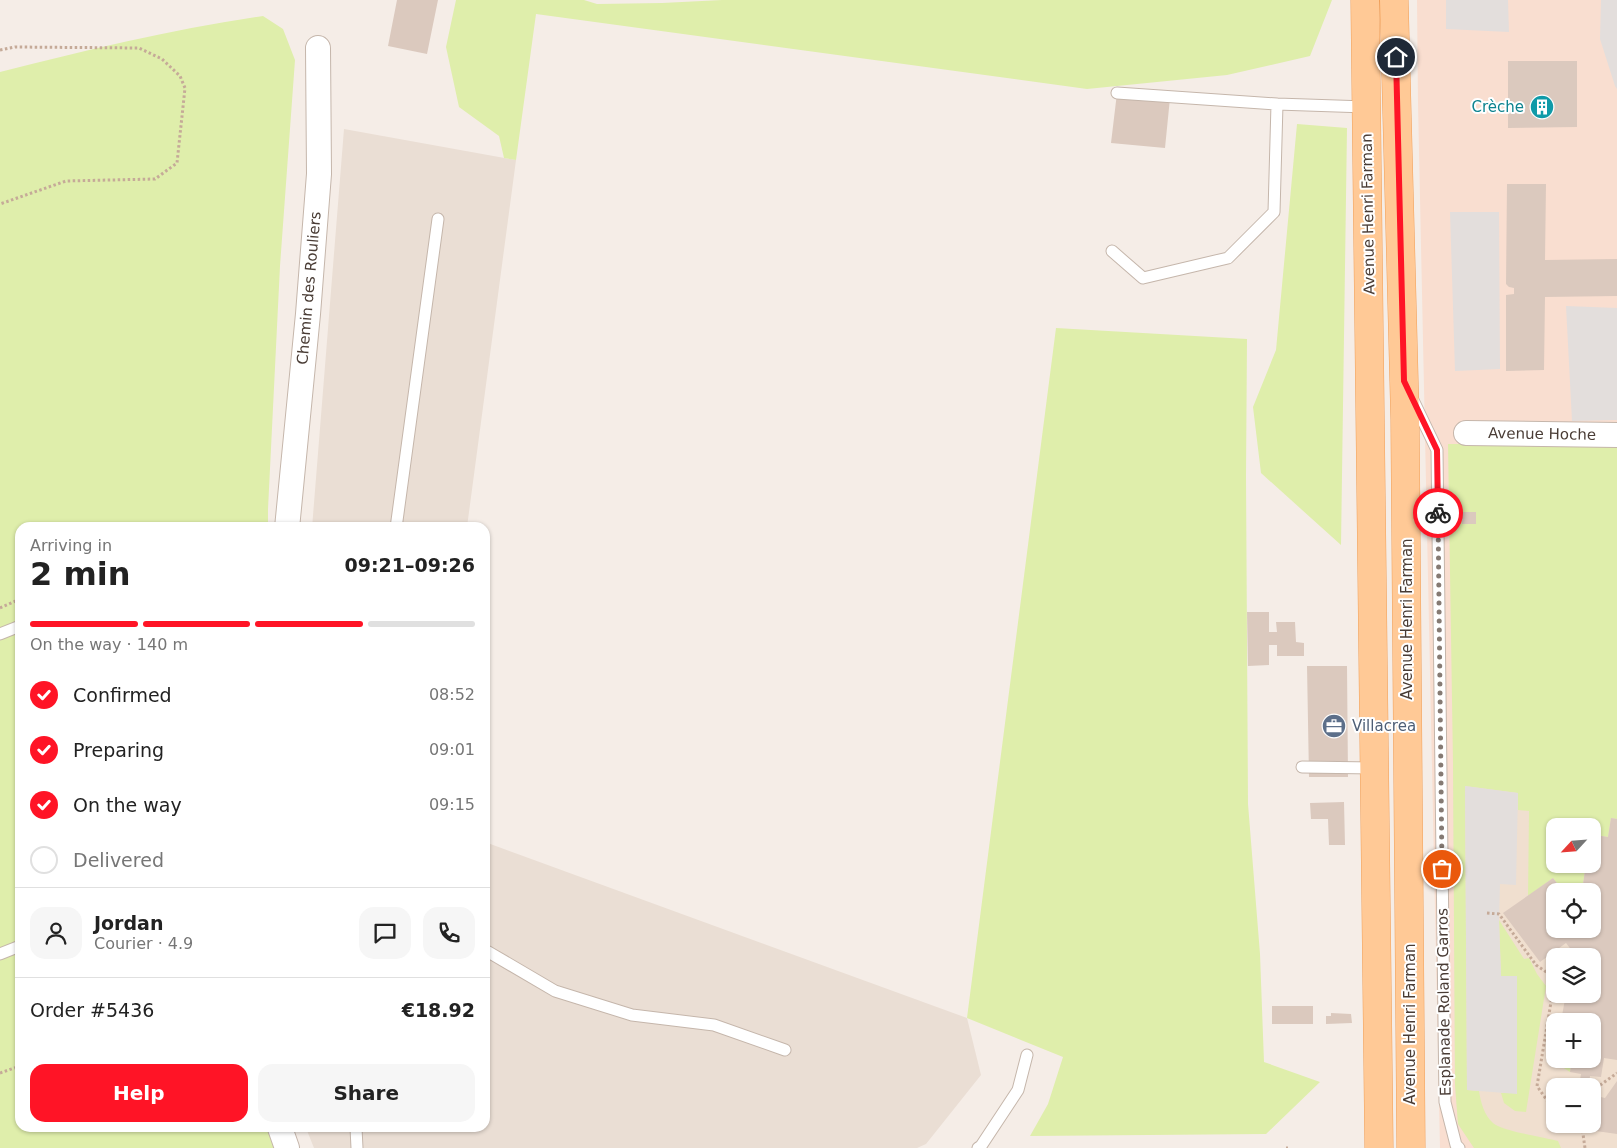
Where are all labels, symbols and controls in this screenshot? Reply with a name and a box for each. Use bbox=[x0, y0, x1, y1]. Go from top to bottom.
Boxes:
pin bbox=[1375, 36, 1417, 78]
icon: home bbox=[1382, 43, 1410, 71]
building icon: Crèche bbox=[1529, 94, 1555, 120]
place label: Crèche bbox=[1471, 98, 1524, 116]
street label: Avenue Henri Farman bbox=[1358, 133, 1378, 295]
street label: Chemin des Rouliers bbox=[293, 211, 325, 365]
street label: Avenue Hoche bbox=[1488, 424, 1596, 444]
courier bbox=[1413, 488, 1463, 538]
icon: bike bbox=[1424, 499, 1452, 527]
text: Arriving in bbox=[30, 536, 112, 555]
street label: Avenue Henri Farman bbox=[1398, 538, 1416, 700]
text: 09:21–09:26 bbox=[345, 554, 475, 576]
text: 2 min bbox=[30, 555, 131, 593]
text: On the way · 140 m bbox=[30, 635, 188, 654]
icon: check bbox=[30, 681, 58, 709]
text: Confirmed bbox=[73, 684, 172, 706]
text: 08:52 bbox=[429, 685, 475, 704]
office icon: Villacrea bbox=[1321, 713, 1347, 739]
place label: Villacrea bbox=[1352, 717, 1416, 735]
icon: check bbox=[30, 736, 58, 764]
text: Preparing bbox=[73, 739, 164, 761]
text: 09:01 bbox=[429, 740, 475, 759]
icon: check bbox=[30, 791, 58, 819]
text: On the way bbox=[73, 794, 182, 816]
text: 09:15 bbox=[429, 795, 475, 814]
north arrow bbox=[1546, 818, 1601, 872]
map controls bbox=[1546, 818, 1601, 1133]
pin bbox=[1421, 848, 1463, 890]
text: Delivered bbox=[73, 849, 164, 871]
icon: bag bbox=[1428, 855, 1456, 883]
button: locate bbox=[1546, 883, 1601, 938]
button: person bbox=[30, 907, 82, 959]
button: chat bbox=[359, 907, 411, 959]
button: phone bbox=[423, 907, 475, 959]
street label: Esplanade Roland Garros bbox=[1433, 908, 1455, 1096]
text: Jordan bbox=[94, 912, 163, 934]
text: Courier · 4.9 bbox=[94, 934, 193, 953]
street label: Avenue Henri Farman bbox=[1401, 943, 1419, 1105]
button: layers bbox=[1546, 948, 1601, 1003]
text: Order #5436 bbox=[30, 999, 154, 1021]
text: €18.92 bbox=[402, 999, 475, 1021]
button: + bbox=[1546, 1013, 1601, 1068]
button: Help bbox=[30, 1064, 248, 1122]
button: Share bbox=[258, 1064, 475, 1122]
button: − bbox=[1546, 1078, 1601, 1133]

